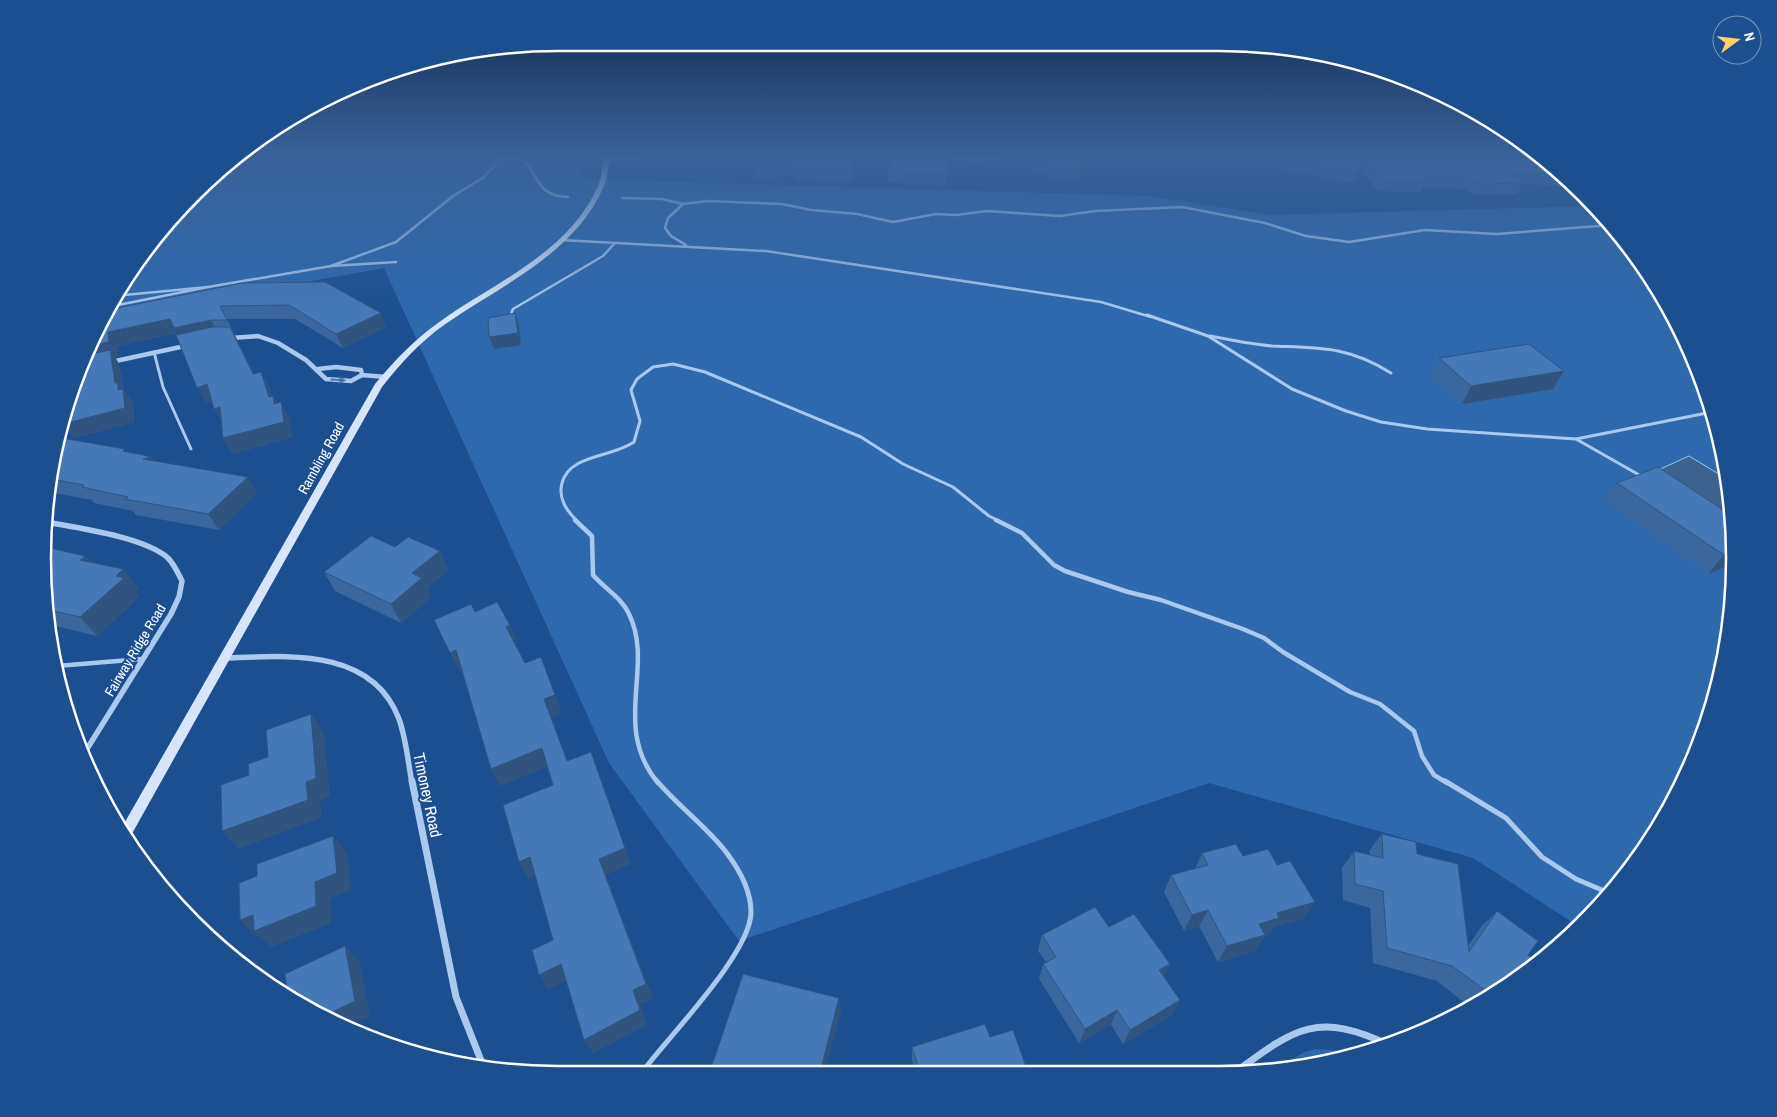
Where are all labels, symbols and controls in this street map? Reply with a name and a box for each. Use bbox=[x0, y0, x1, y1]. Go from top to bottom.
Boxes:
north arrow bbox=[1712, 15, 1762, 65]
text: N bbox=[1740, 30, 1759, 43]
one-way arrow bbox=[330, 376, 346, 384]
street label: Rambling Road bbox=[294, 419, 348, 497]
street label: Fairway Ridge Road bbox=[100, 600, 170, 700]
street label: Timoney Road bbox=[408, 751, 448, 839]

